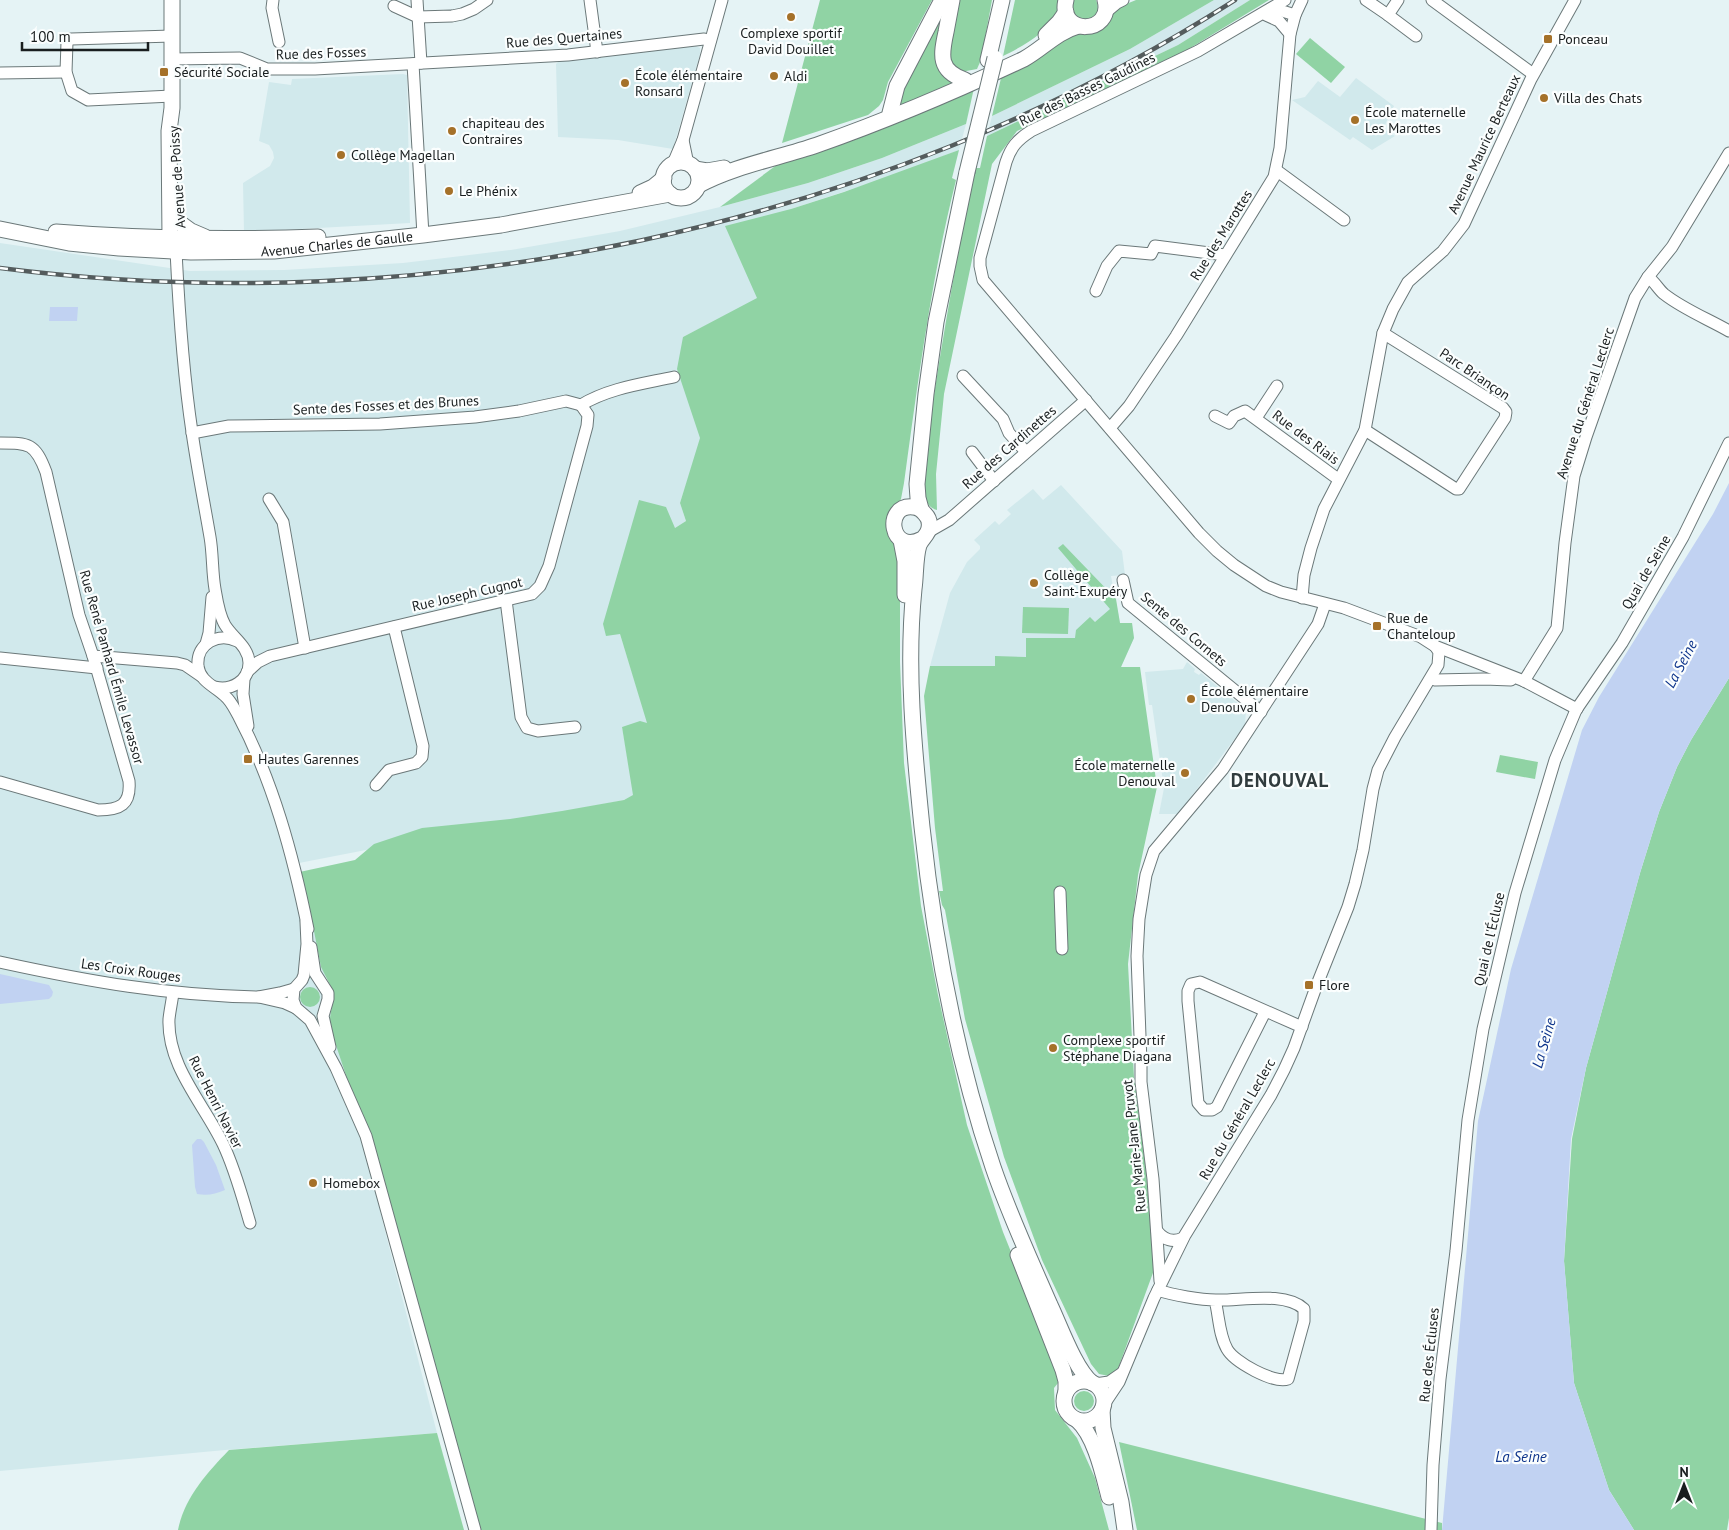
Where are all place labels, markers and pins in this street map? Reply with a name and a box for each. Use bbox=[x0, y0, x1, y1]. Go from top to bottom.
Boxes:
marker: Complexe sportif David Douillet bbox=[785, 11, 797, 23]
place label: Complexe sportif David Douillet bbox=[740, 24, 842, 58]
place label: Ponceau bbox=[1558, 30, 1608, 48]
marker: Ponceau bbox=[1542, 33, 1554, 45]
place label: Sécurité Sociale bbox=[174, 63, 269, 81]
marker: Sécurité Sociale bbox=[158, 66, 170, 78]
place label: École élémentaire Ronsard bbox=[635, 66, 743, 100]
place label: Aldi bbox=[784, 67, 808, 85]
marker: Aldi bbox=[768, 70, 780, 82]
marker: École élémentaire Ronsard bbox=[619, 77, 631, 89]
place label: Villa des Chats bbox=[1553, 89, 1642, 107]
marker: Villa des Chats bbox=[1538, 92, 1550, 104]
place label: École maternelle Les Marottes bbox=[1365, 103, 1466, 137]
place label: chapiteau des Contraires bbox=[462, 114, 545, 148]
marker: École maternelle Les Marottes bbox=[1349, 114, 1361, 126]
marker: chapiteau des Contraires bbox=[446, 125, 458, 137]
place label: Collège Magellan bbox=[351, 146, 455, 164]
marker: Collège Magellan bbox=[335, 149, 347, 161]
place label: Le Phénix bbox=[459, 182, 517, 200]
marker: Le Phénix bbox=[443, 185, 455, 197]
place label: Collège Saint-Exupéry bbox=[1044, 566, 1128, 600]
marker: Collège Saint-Exupéry bbox=[1028, 577, 1040, 589]
place label: Rue de Chanteloup bbox=[1387, 609, 1456, 643]
marker: Rue de Chanteloup bbox=[1371, 620, 1383, 632]
place label: École élémentaire Denouval bbox=[1201, 682, 1309, 716]
marker: École élémentaire Denouval bbox=[1185, 693, 1197, 705]
place label: Hautes Garennes bbox=[258, 750, 359, 768]
marker: Hautes Garennes bbox=[242, 753, 254, 765]
place label: École maternelle Denouval bbox=[1074, 756, 1175, 790]
marker: École maternelle Denouval bbox=[1179, 767, 1191, 779]
place label: Flore bbox=[1319, 976, 1350, 994]
marker: Flore bbox=[1303, 979, 1315, 991]
place label: Complexe sportif Stéphane Diagana bbox=[1063, 1031, 1172, 1065]
marker: Complexe sportif Stéphane Diagana bbox=[1047, 1042, 1059, 1054]
place label: Homebox bbox=[323, 1174, 380, 1192]
marker: Homebox bbox=[307, 1177, 319, 1189]

